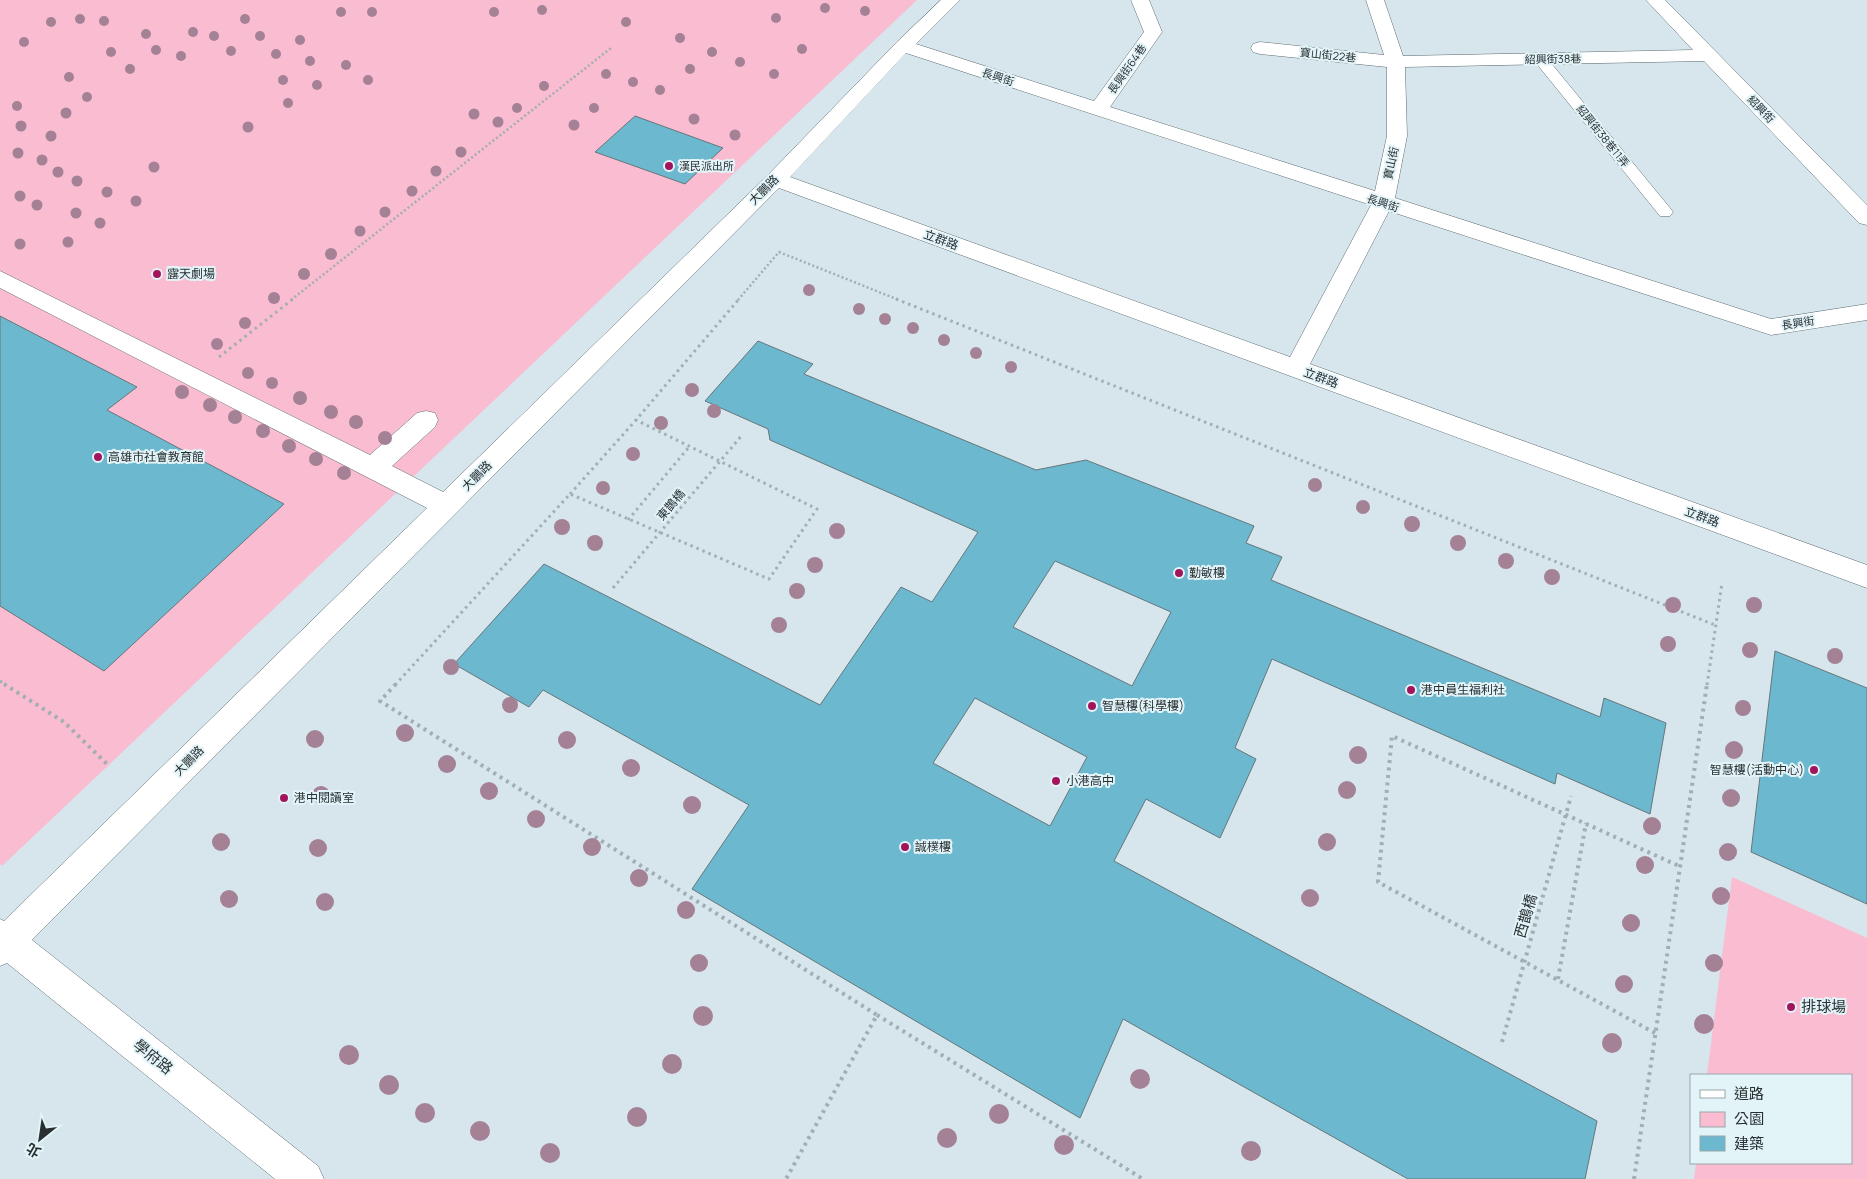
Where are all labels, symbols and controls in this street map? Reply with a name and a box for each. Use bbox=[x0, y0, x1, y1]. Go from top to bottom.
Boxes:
street label: 長興街64巷 bbox=[1104, 41, 1149, 96]
street label: 寶山街22巷 bbox=[1299, 44, 1357, 65]
street label: 紹興街38巷 bbox=[1525, 51, 1581, 66]
street label: 長興街 bbox=[980, 64, 1016, 89]
street label: 紹興街 bbox=[1745, 92, 1778, 126]
street label: 紹興街38巷11弄 bbox=[1574, 101, 1633, 170]
street label: 寶山街 bbox=[1380, 145, 1401, 181]
place label: 漢民派出所 bbox=[679, 158, 734, 173]
marker: 漢民派出所 bbox=[663, 160, 675, 172]
street label: 大鵬路 bbox=[745, 171, 782, 208]
street label: 長興街 bbox=[1365, 190, 1401, 215]
street label: 立群路 bbox=[921, 225, 961, 254]
place label: 露天劇場 bbox=[167, 265, 215, 282]
marker: 露天劇場 bbox=[151, 268, 163, 280]
street label: 長興街 bbox=[1780, 313, 1815, 332]
street label: 立群路 bbox=[1301, 363, 1341, 392]
place label: 高雄市社會教育館 bbox=[108, 448, 204, 465]
marker: 高雄市社會教育館 bbox=[92, 451, 104, 463]
street label: 大鵬路 bbox=[458, 457, 495, 494]
street label: 東鵲橋 bbox=[653, 485, 689, 524]
street label: 立群路 bbox=[1682, 502, 1722, 531]
place label: 勤敏樓 bbox=[1189, 564, 1225, 581]
marker: 勤敏樓 bbox=[1173, 567, 1185, 579]
place label: 港中員生福利社 bbox=[1421, 681, 1505, 698]
marker: 港中員生福利社 bbox=[1405, 684, 1417, 696]
place label: 智慧樓(科學樓) bbox=[1102, 697, 1184, 714]
marker: 智慧樓(科學樓) bbox=[1086, 700, 1098, 712]
street label: 大鵬路 bbox=[170, 742, 207, 779]
place label: 智慧樓(活動中心) bbox=[1710, 761, 1804, 778]
marker: 智慧樓(活動中心) bbox=[1808, 764, 1820, 776]
place label: 小港高中 bbox=[1066, 772, 1114, 789]
marker: 小港高中 bbox=[1050, 775, 1062, 787]
place label: 港中閱讀室 bbox=[294, 789, 354, 806]
marker: 港中閱讀室 bbox=[278, 792, 290, 804]
place label: 誠樸樓 bbox=[915, 838, 951, 855]
marker: 誠樸樓 bbox=[899, 841, 911, 853]
street label: 西鵲橋 bbox=[1509, 891, 1542, 940]
place label: 排球場 bbox=[1801, 996, 1846, 1017]
marker: 排球場 bbox=[1785, 1001, 1797, 1013]
street label: 學府路 bbox=[129, 1034, 177, 1079]
legend bbox=[1690, 1074, 1852, 1164]
text: 道路 bbox=[1734, 1083, 1764, 1104]
text: 公園 bbox=[1734, 1108, 1764, 1129]
north arrow bbox=[15, 1114, 65, 1164]
text: 建築 bbox=[1734, 1133, 1764, 1154]
text: 北 bbox=[22, 1139, 44, 1162]

